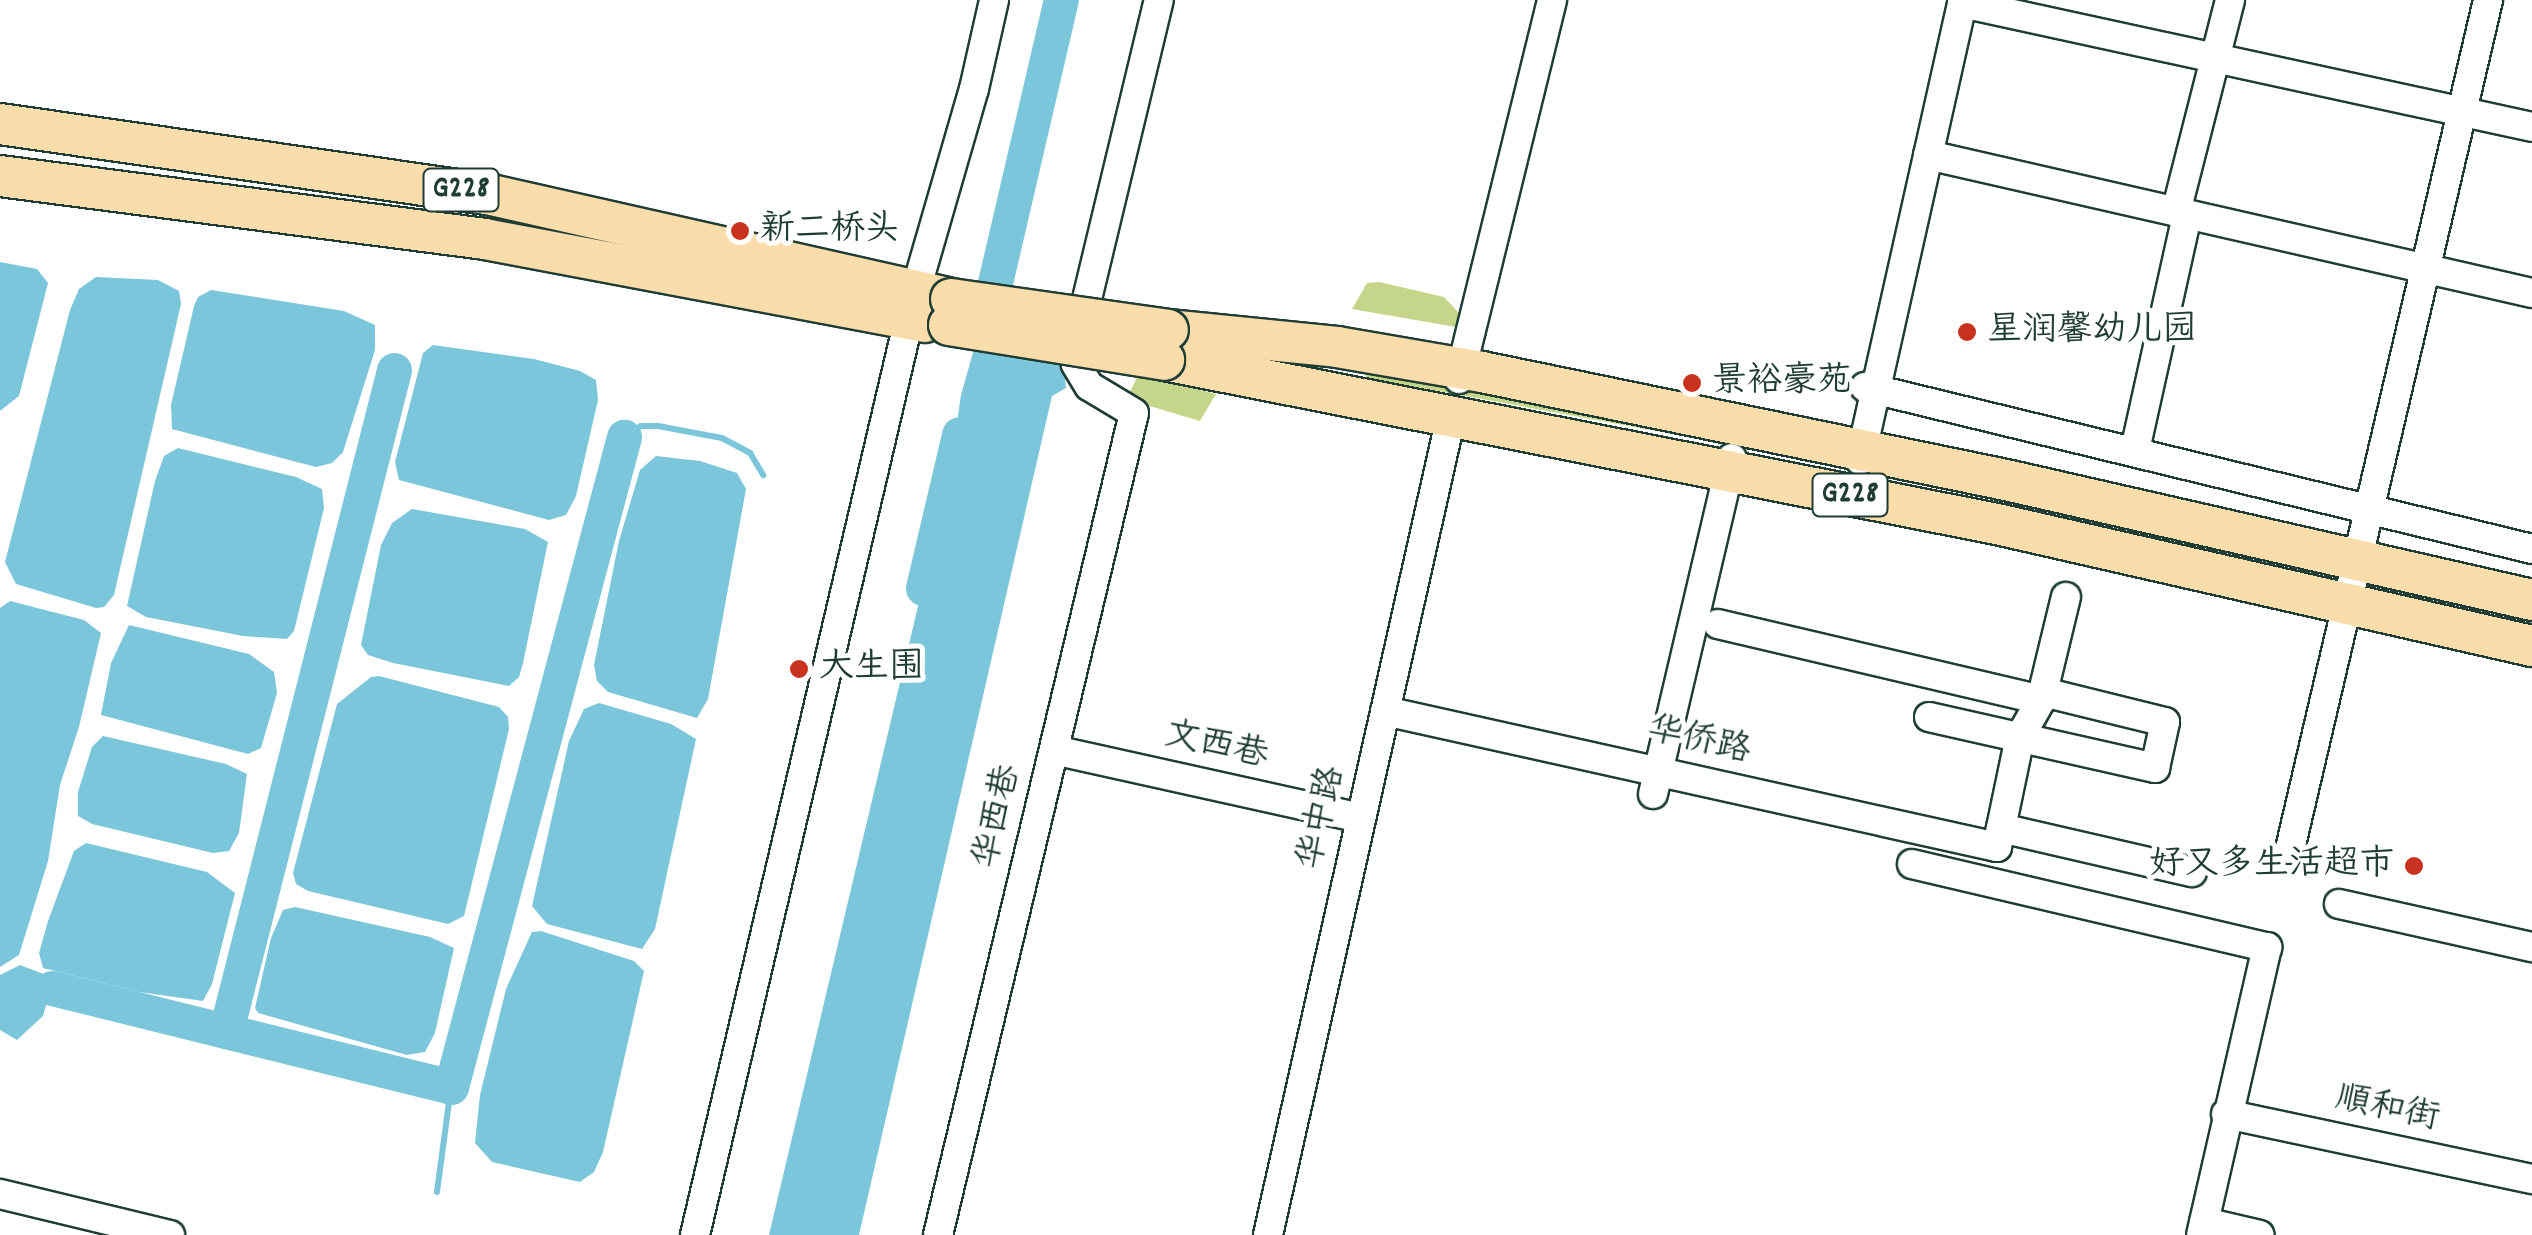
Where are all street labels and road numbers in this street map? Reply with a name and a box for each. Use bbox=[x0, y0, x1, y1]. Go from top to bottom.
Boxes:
road number: G228 bbox=[421, 163, 501, 217]
road number: G228 bbox=[1810, 468, 1890, 522]
street label: 华侨路 bbox=[1643, 710, 1755, 774]
street label: 文西巷 bbox=[1160, 715, 1272, 779]
street label: 华西巷 bbox=[967, 761, 1031, 873]
street label: 华中路 bbox=[1291, 762, 1355, 874]
street label: 順和街 bbox=[2331, 1079, 2443, 1141]

